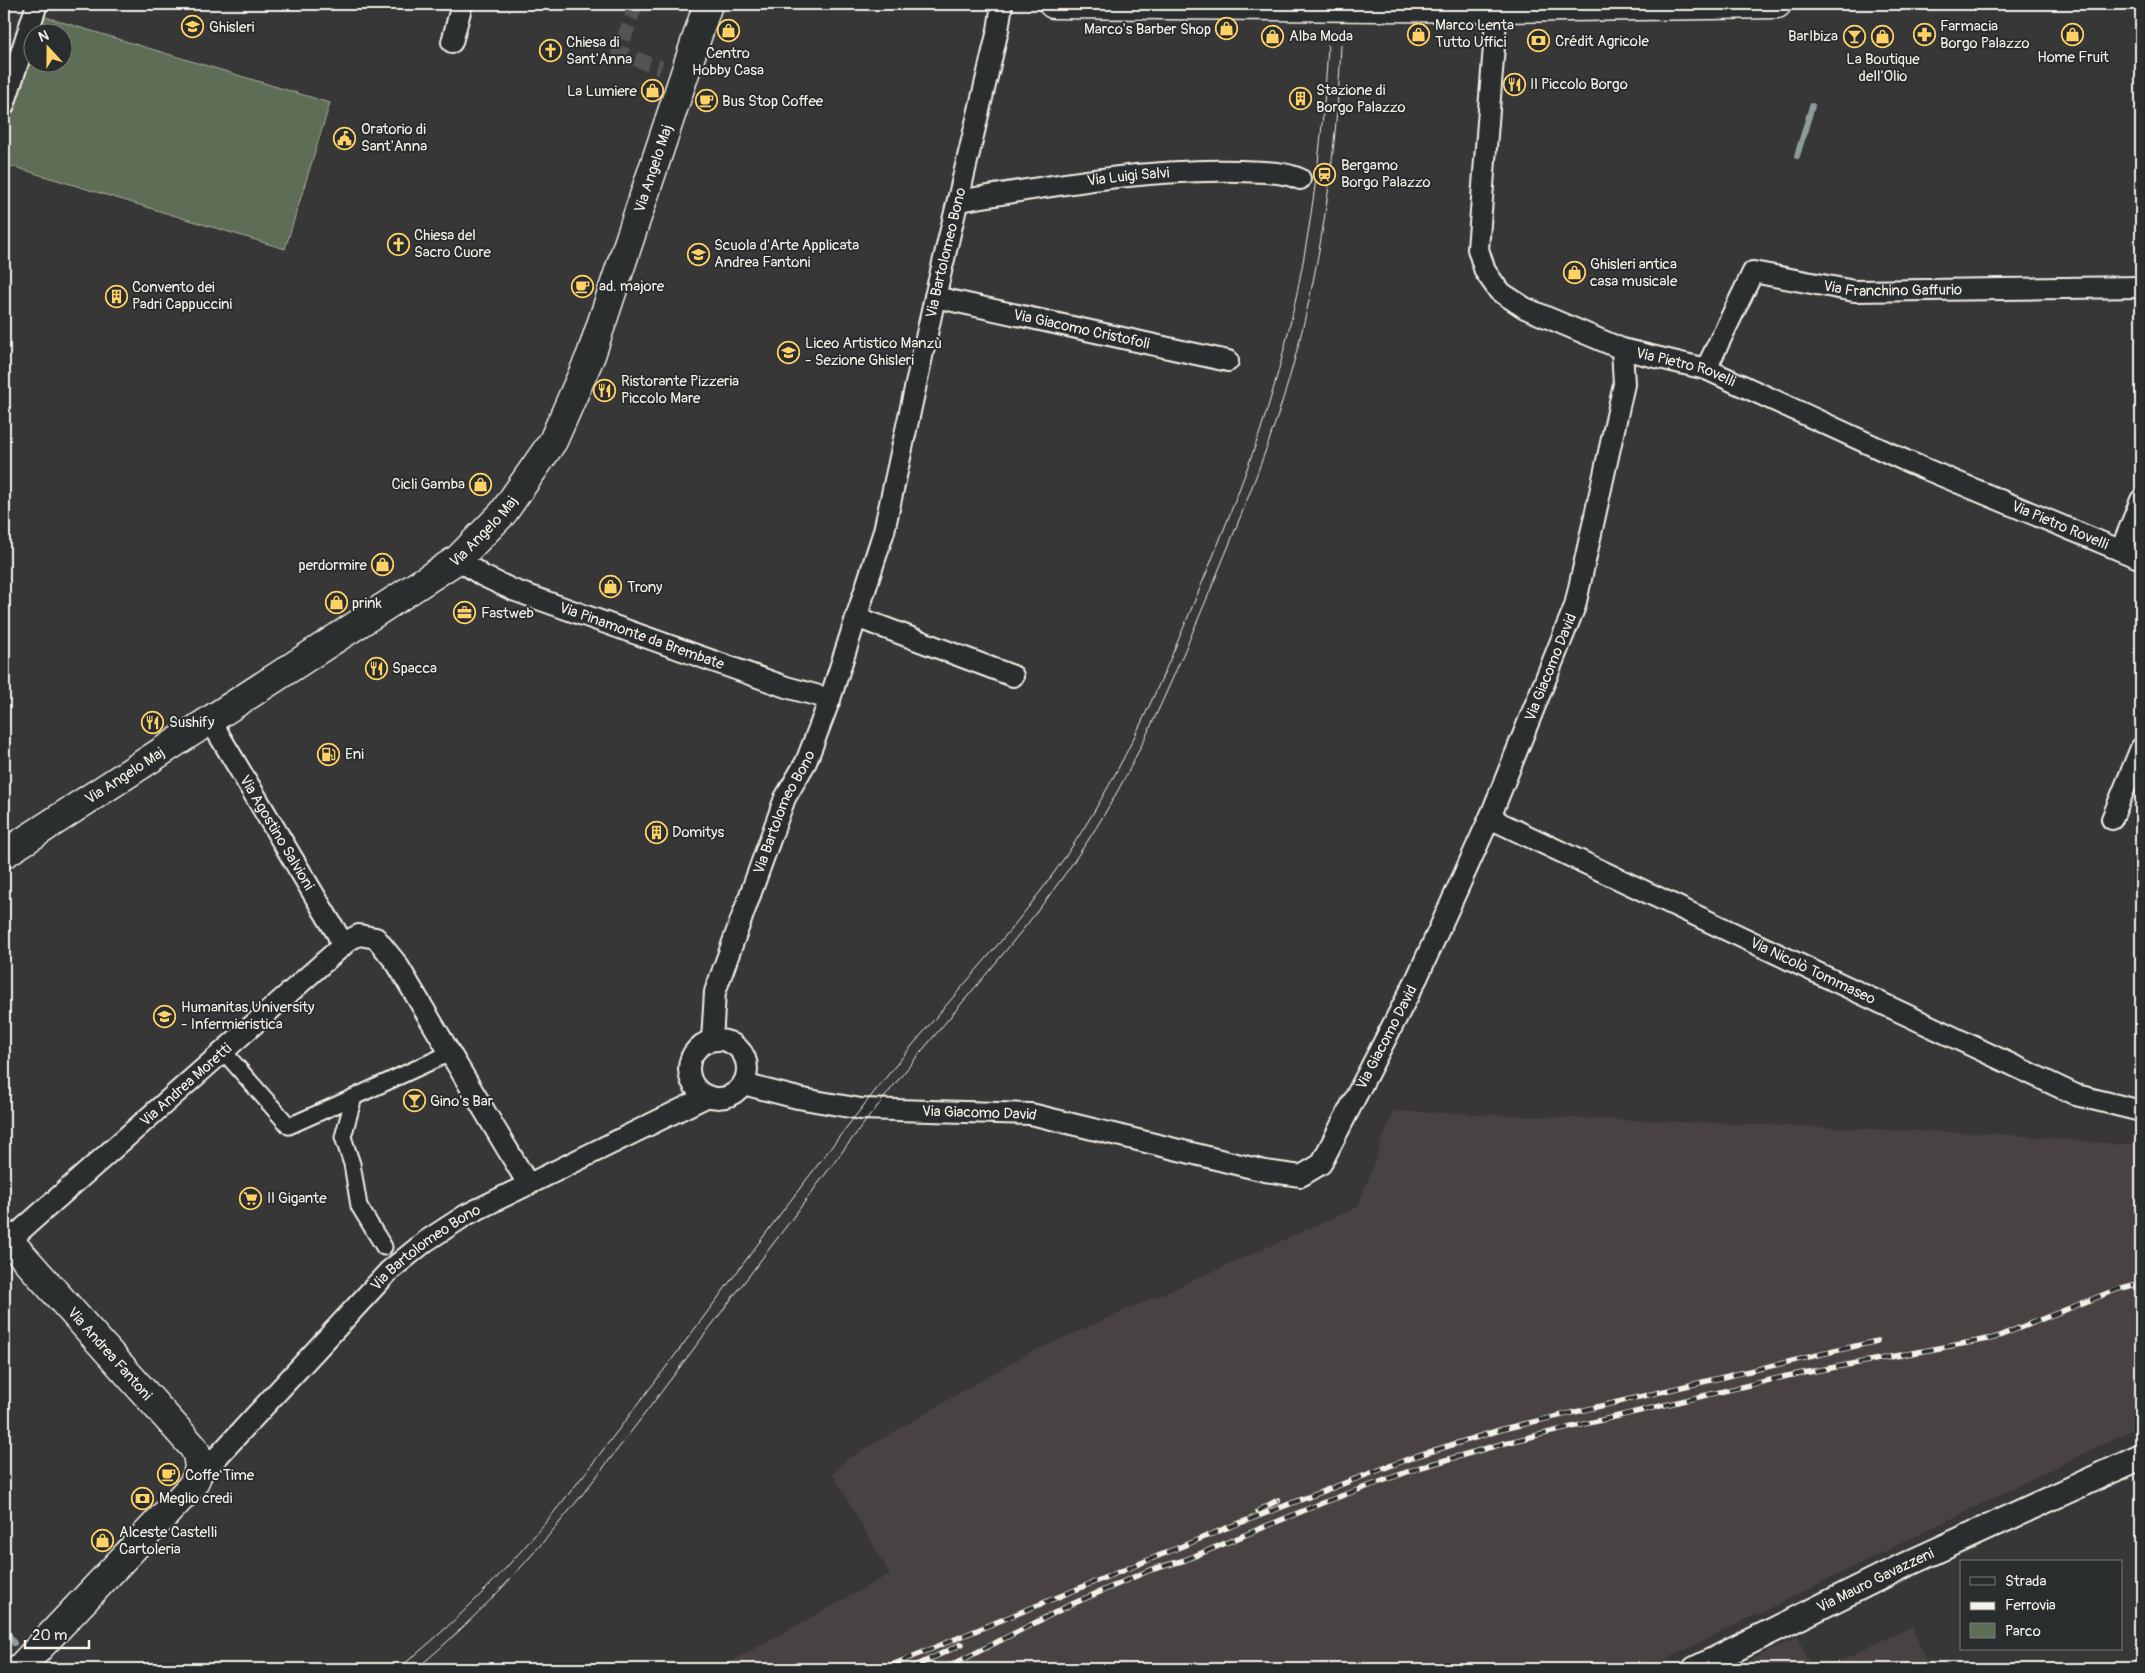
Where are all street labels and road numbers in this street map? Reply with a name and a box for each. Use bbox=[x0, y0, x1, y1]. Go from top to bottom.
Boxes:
street label: Via Angelo Maj bbox=[630, 122, 677, 215]
street label: Via Luigi Salvi bbox=[1086, 163, 1170, 191]
street label: Via Bartolomeo Bono bbox=[922, 186, 971, 320]
street label: Via Franchino Gaffurio bbox=[1822, 276, 1962, 301]
street label: Via Giacomo Cristofoli bbox=[1011, 305, 1152, 354]
street label: Via Pietro Rovelli bbox=[1634, 344, 1739, 391]
street label: Via Angelo Maj bbox=[446, 492, 522, 572]
street label: Via Pietro Rovelli bbox=[2008, 497, 2112, 554]
street label: Via Pinamonte da Brembate bbox=[557, 598, 727, 674]
street label: Via Giacomo David bbox=[1521, 611, 1581, 724]
street label: Via Angelo Maj bbox=[82, 743, 168, 809]
street label: Via Bartolomeo Bono bbox=[749, 748, 820, 877]
street label: Via Agostino Salvioni bbox=[235, 772, 318, 894]
street label: Via Nicolò Tommaseo bbox=[1747, 933, 1878, 1009]
street label: Via Giacomo David bbox=[1352, 982, 1422, 1093]
street label: Via Andrea Moretti bbox=[136, 1039, 236, 1131]
street label: Via Giacomo David bbox=[922, 1102, 1038, 1125]
street label: Via Bartolomeo Bono bbox=[367, 1200, 484, 1295]
street label: Via Andrea Fantoni bbox=[63, 1303, 156, 1405]
street label: Via Mauro Gavazzeni bbox=[1814, 1544, 1937, 1617]

